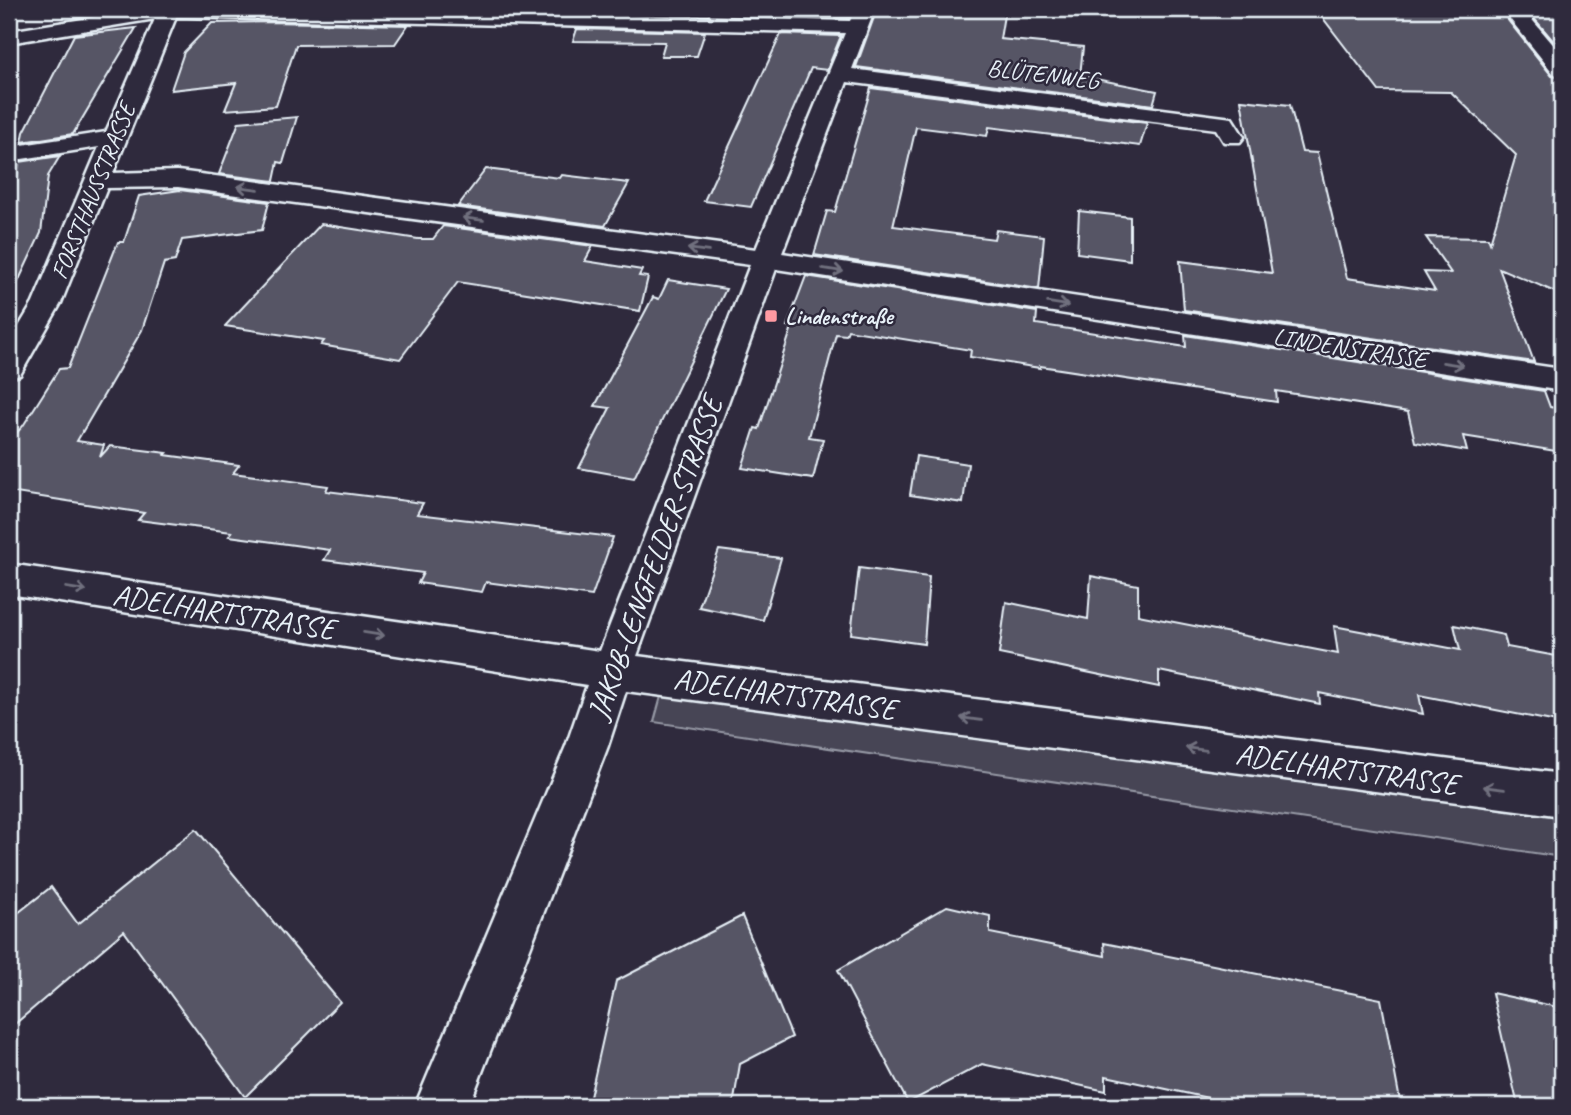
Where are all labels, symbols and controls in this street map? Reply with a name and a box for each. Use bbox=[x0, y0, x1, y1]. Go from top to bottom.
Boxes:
street label: BLÜTENWEG bbox=[986, 52, 1103, 96]
street label: FORSTHAUSSTRASSE bbox=[44, 96, 143, 283]
one-way arrow bbox=[237, 182, 259, 195]
one-way arrow bbox=[462, 213, 485, 226]
one-way arrow bbox=[688, 243, 710, 256]
one-way arrow bbox=[822, 263, 844, 276]
one-way arrow bbox=[1047, 298, 1069, 311]
place label: Lindenstraße bbox=[785, 301, 894, 331]
marker: Lindenstraße bbox=[763, 308, 779, 324]
street label: LINDENSTRASSE bbox=[1271, 321, 1432, 375]
one-way arrow bbox=[1441, 358, 1464, 371]
street label: JAKOB-LENGFELDER-STRASSE bbox=[578, 388, 732, 727]
street label: ADELHARTSTRASSE bbox=[110, 576, 341, 649]
one-way arrow bbox=[64, 583, 87, 596]
one-way arrow bbox=[362, 628, 385, 641]
street label: ADELHARTSTRASSE bbox=[671, 660, 902, 729]
one-way arrow bbox=[960, 712, 982, 725]
street label: ADELHARTSTRASSE bbox=[1233, 735, 1464, 804]
one-way arrow bbox=[1185, 742, 1208, 755]
one-way arrow bbox=[1484, 782, 1506, 795]

